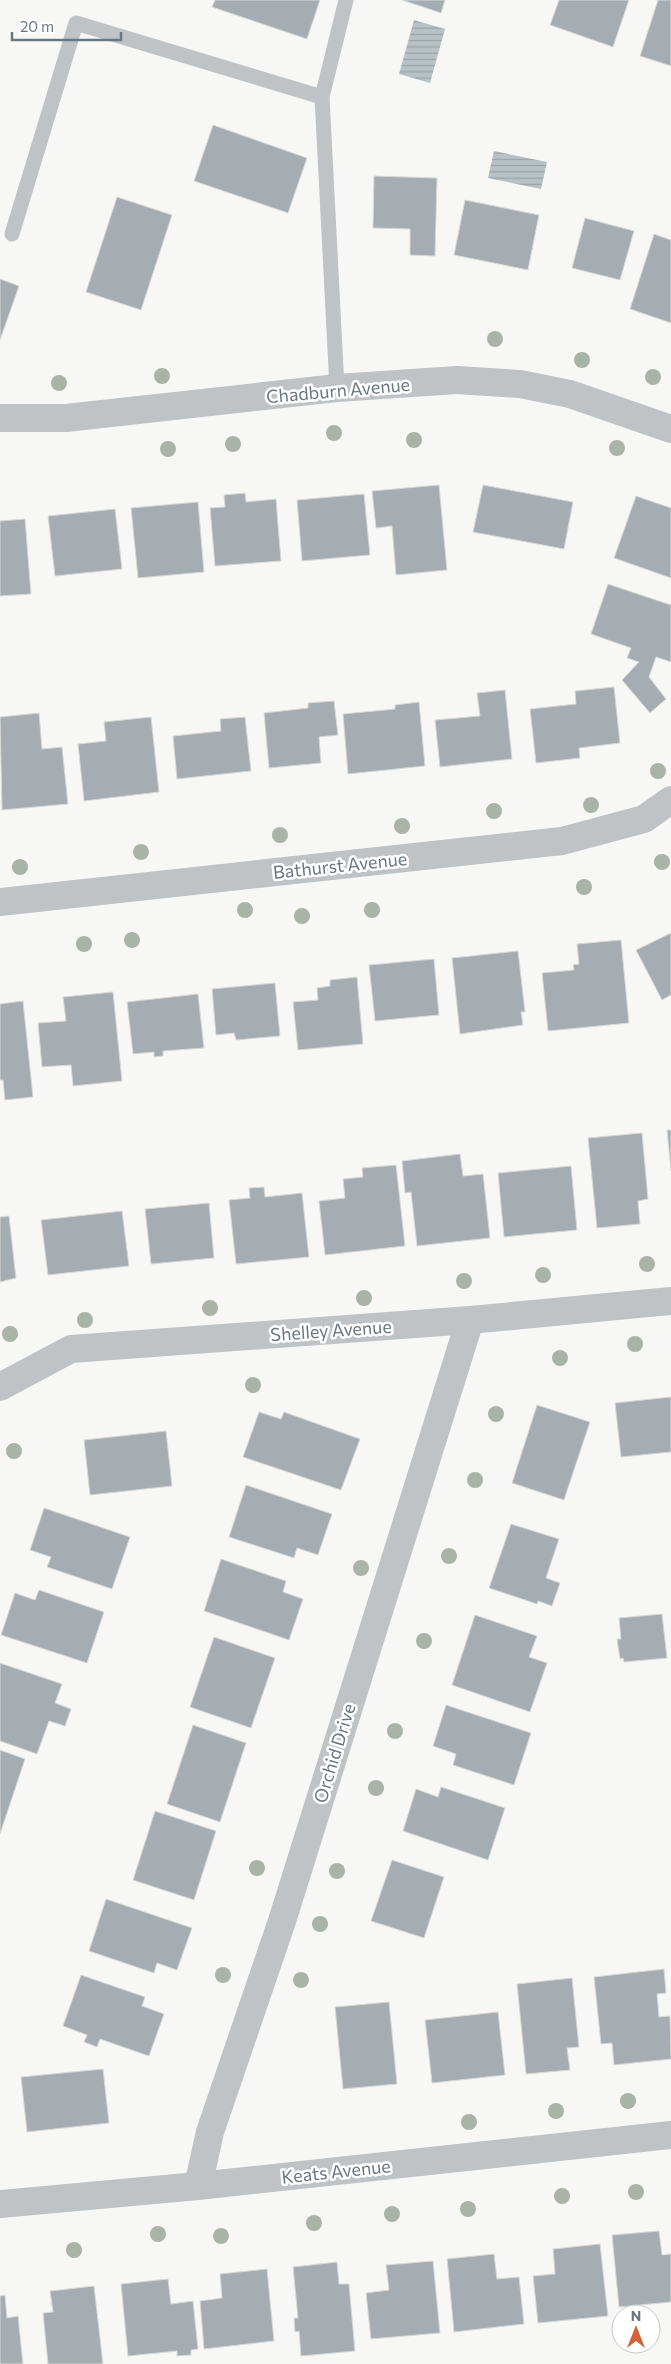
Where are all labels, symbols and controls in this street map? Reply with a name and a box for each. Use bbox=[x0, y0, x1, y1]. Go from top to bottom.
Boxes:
scale bar bbox=[12, 10, 121, 42]
text: 20 m bbox=[20, 17, 54, 35]
street label: Chadburn Avenue bbox=[265, 373, 411, 407]
street label: Bathurst Avenue bbox=[272, 847, 408, 883]
street label: Shelley Avenue bbox=[270, 1315, 392, 1345]
street label: Orchid Drive bbox=[308, 1701, 360, 1805]
street label: Keats Avenue bbox=[280, 2154, 392, 2188]
north arrow bbox=[611, 2304, 661, 2354]
text: N bbox=[631, 2307, 641, 2324]

